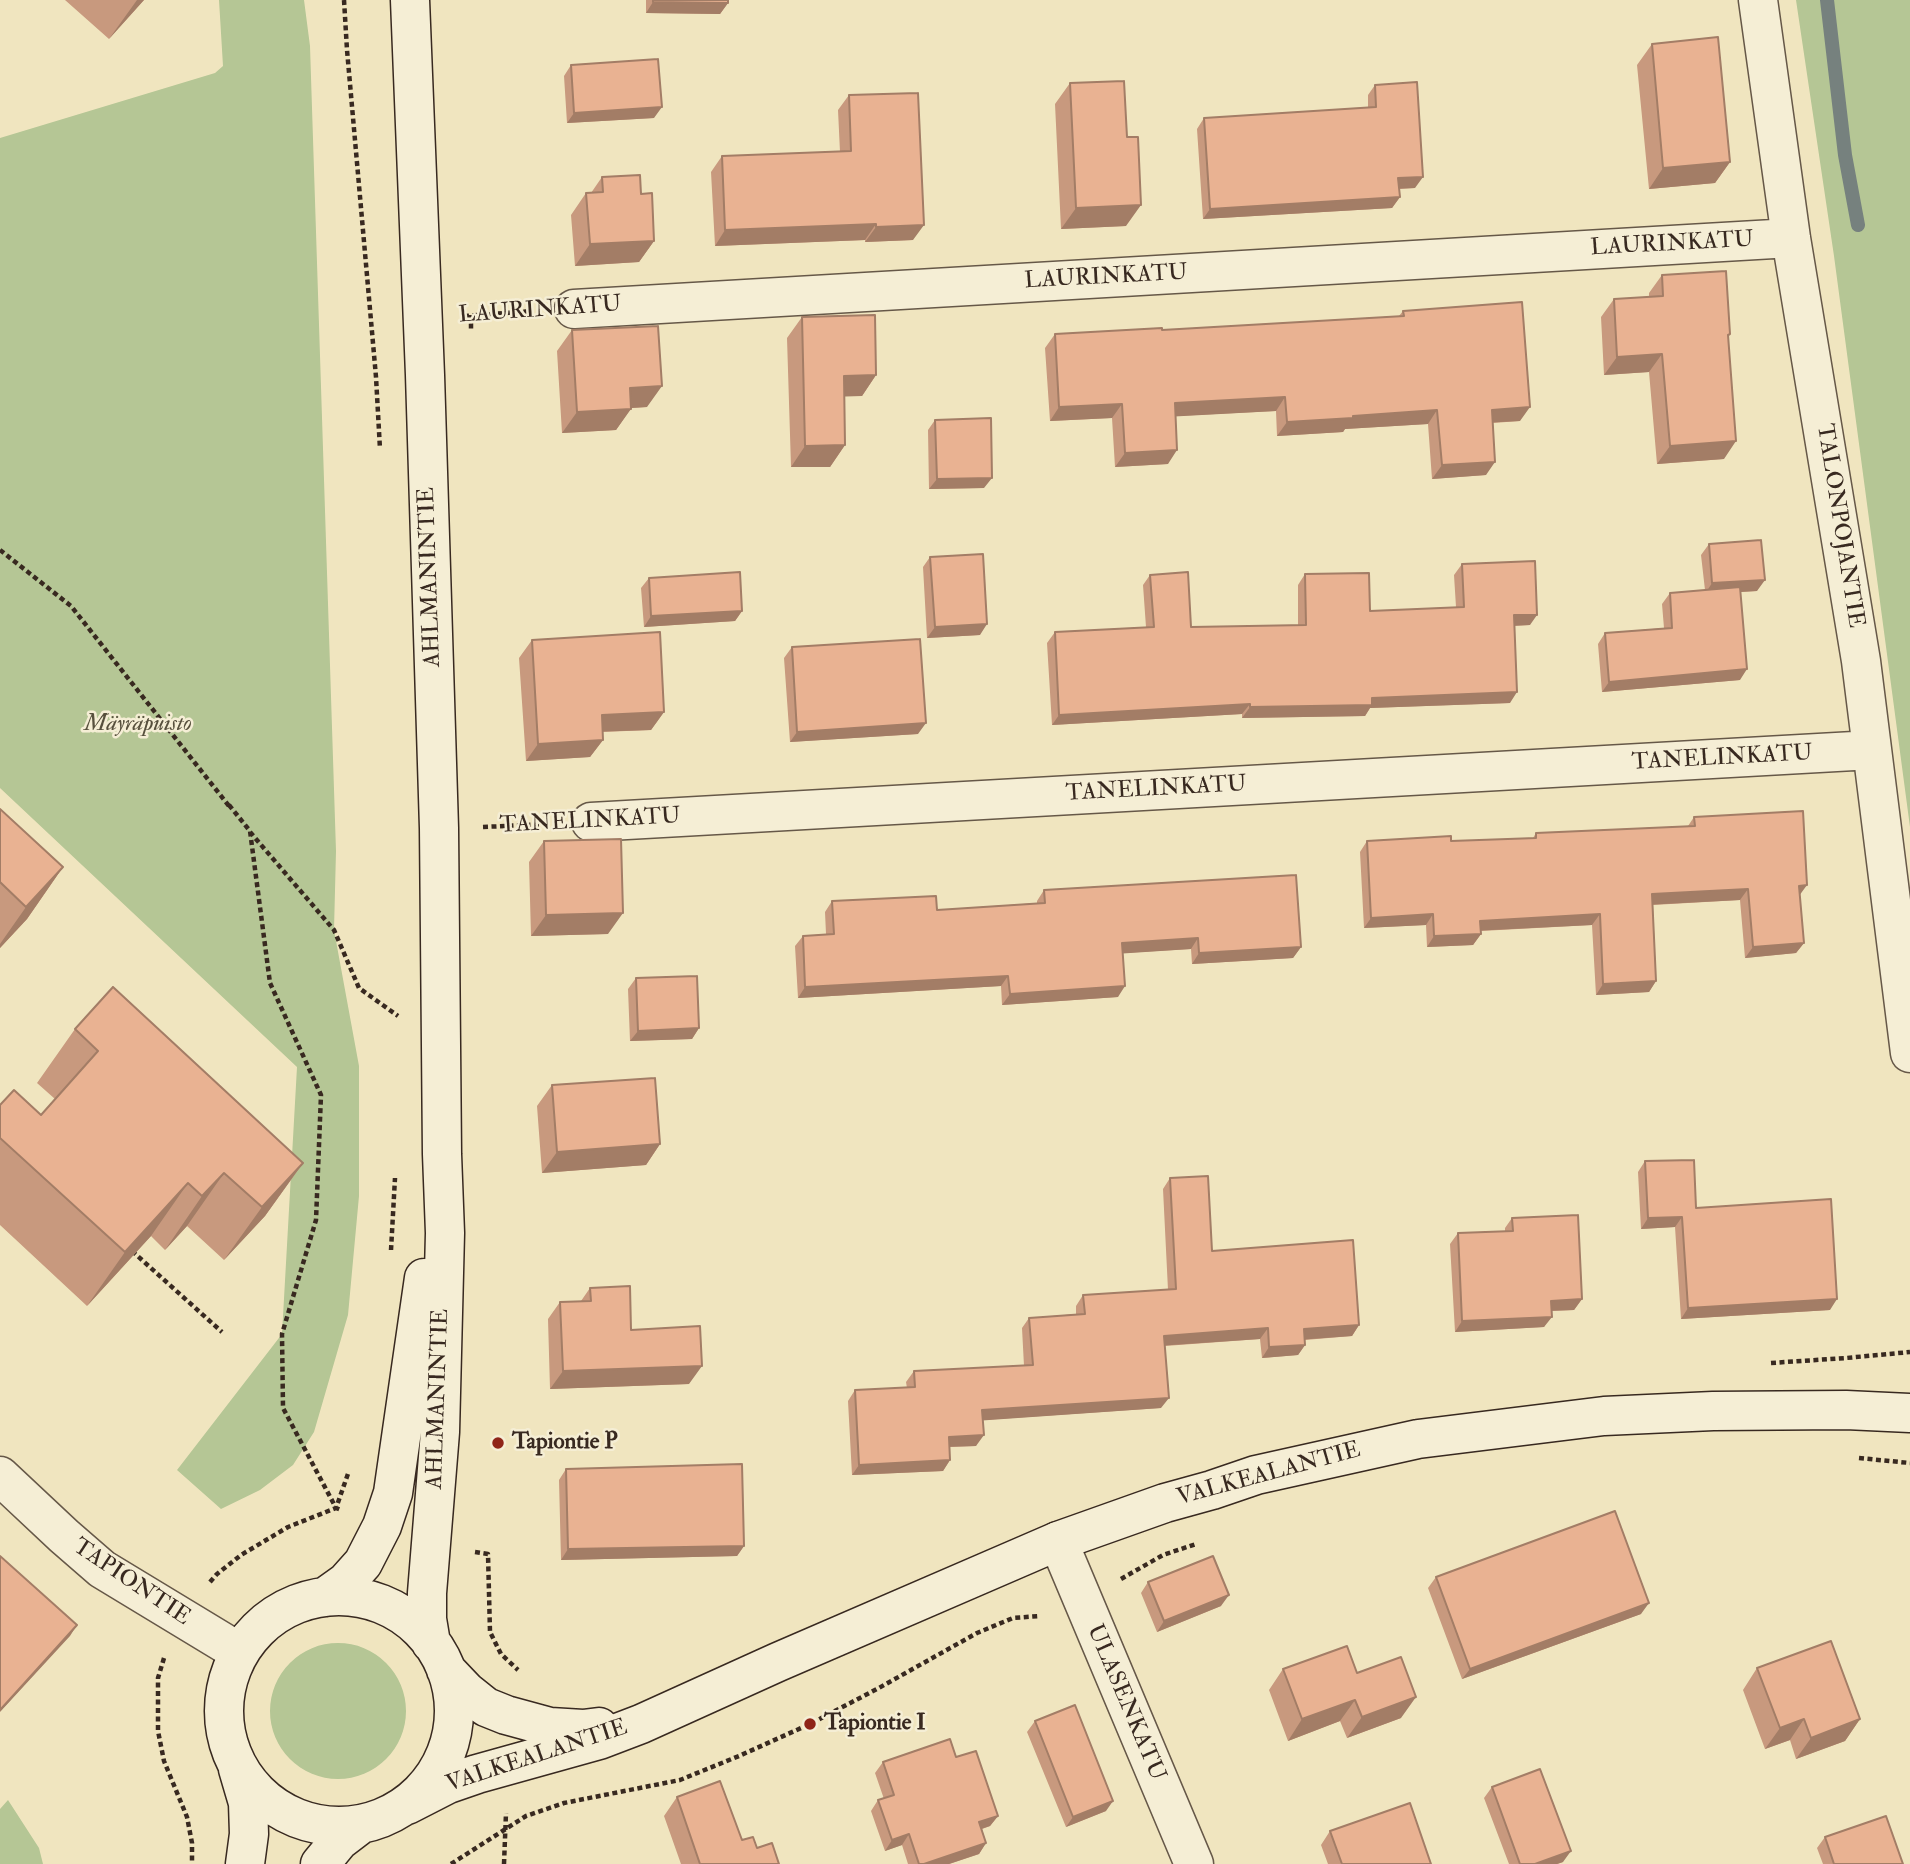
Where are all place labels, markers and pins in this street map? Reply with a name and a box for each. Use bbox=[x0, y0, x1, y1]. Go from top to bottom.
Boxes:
place label: Tapiontie P bbox=[512, 1429, 618, 1457]
marker: Tapiontie P bbox=[490, 1435, 506, 1451]
place label: Tapiontie I bbox=[824, 1710, 926, 1738]
marker: Tapiontie I bbox=[802, 1716, 818, 1732]

